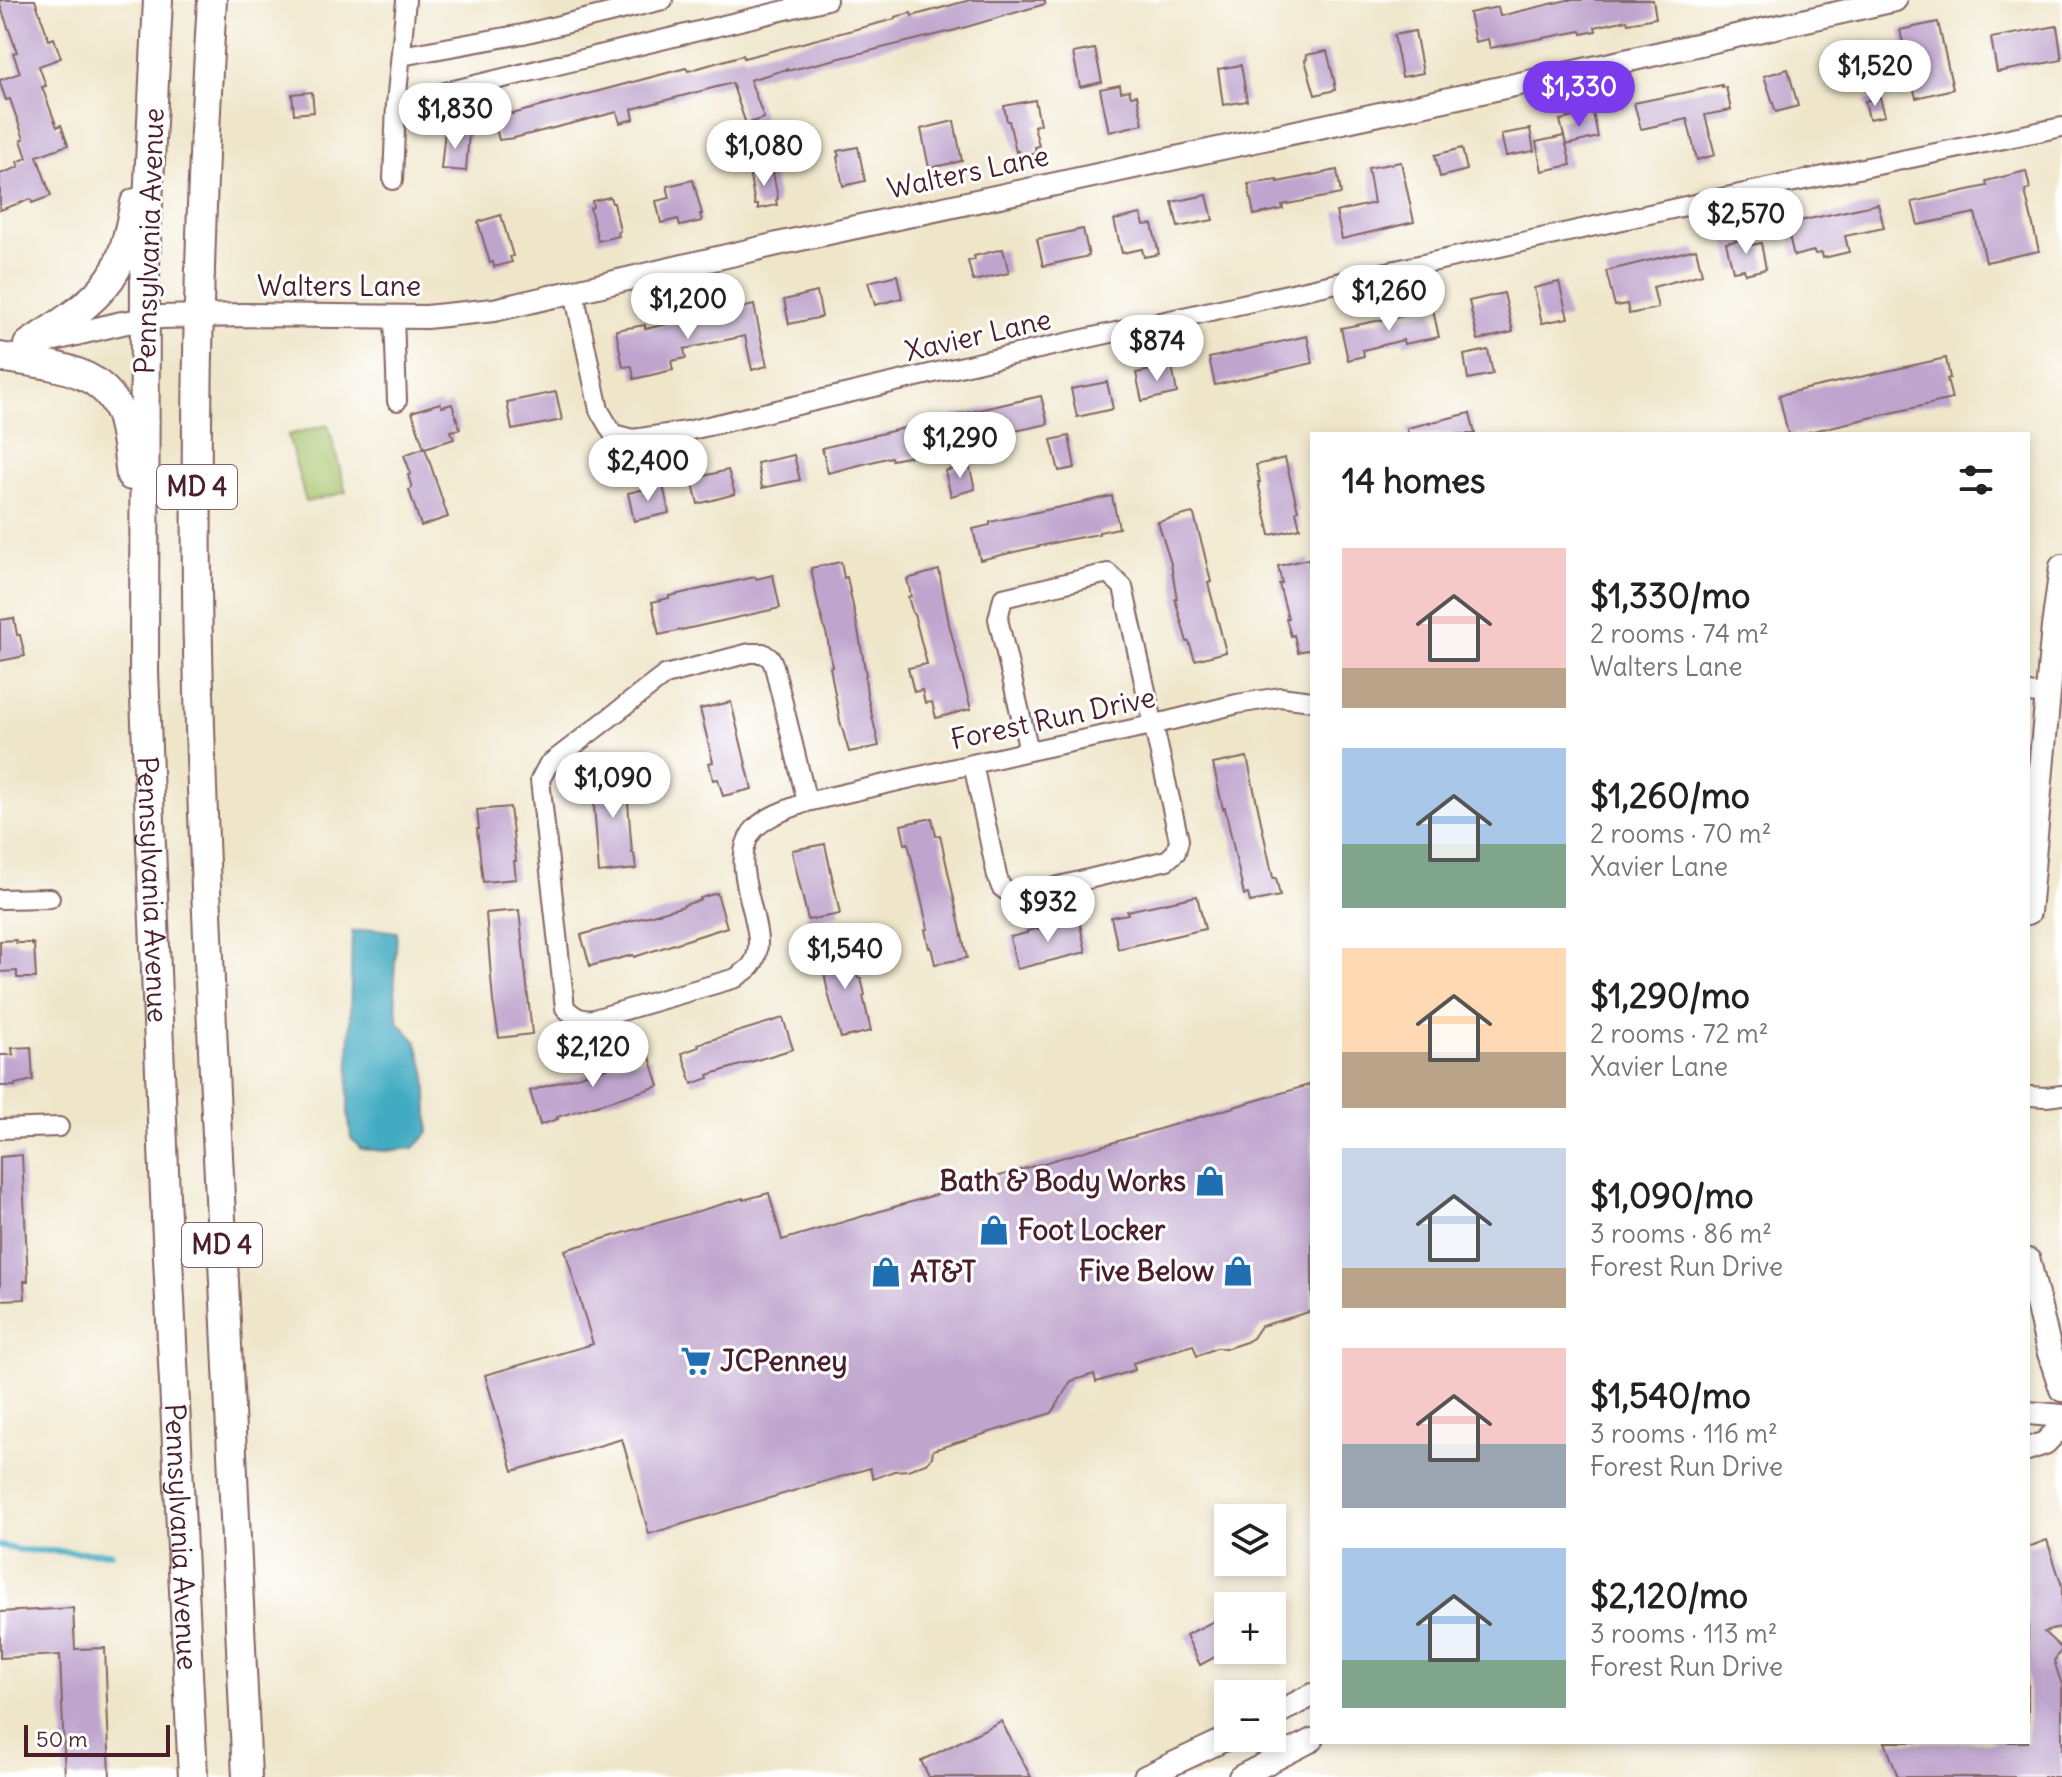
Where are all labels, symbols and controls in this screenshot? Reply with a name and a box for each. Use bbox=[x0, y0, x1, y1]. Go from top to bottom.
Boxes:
pin: $1,520 bbox=[1810, 40, 1940, 108]
text: $1,520 bbox=[1837, 49, 1913, 82]
pin: $1,330 bbox=[1514, 61, 1644, 129]
text: $1,330 bbox=[1541, 70, 1617, 103]
pin: $1,830 bbox=[390, 83, 520, 151]
text: $1,830 bbox=[417, 92, 493, 125]
street label: Pennsylvania Avenue bbox=[126, 107, 172, 375]
pin: $1,080 bbox=[699, 120, 829, 188]
text: $1,080 bbox=[725, 129, 803, 162]
street label: Walters Lane bbox=[884, 137, 1052, 207]
pin: $2,570 bbox=[1681, 188, 1811, 256]
text: $2,570 bbox=[1707, 197, 1785, 230]
pin: $1,260 bbox=[1324, 265, 1454, 333]
street label: Walters Lane bbox=[257, 268, 421, 304]
pin: $1,200 bbox=[623, 273, 753, 341]
text: $1,260 bbox=[1351, 274, 1427, 307]
text: $1,200 bbox=[649, 282, 727, 315]
street label: Xavier Lane bbox=[902, 301, 1054, 369]
pin: $874 bbox=[1110, 315, 1204, 383]
text: $874 bbox=[1129, 324, 1185, 357]
pin: $1,290 bbox=[895, 412, 1025, 480]
text: $1,290 bbox=[922, 421, 998, 454]
pin: $2,400 bbox=[583, 435, 713, 503]
text: $2,400 bbox=[607, 444, 689, 477]
icon: filters bbox=[1954, 458, 1998, 502]
text: 14 homes bbox=[1342, 459, 1486, 502]
road number: MD 4 bbox=[157, 465, 237, 509]
text: $1,330/mo bbox=[1590, 574, 1750, 617]
icon: home bbox=[1406, 580, 1502, 676]
text: 2 rooms · 74 m² bbox=[1590, 617, 1769, 650]
text: Walters Lane bbox=[1590, 650, 1742, 683]
street label: Forest Run Drive bbox=[948, 679, 1158, 757]
pin: $1,090 bbox=[548, 752, 678, 820]
street label: Pennsylvania Avenue bbox=[129, 756, 176, 1023]
text: $1,090 bbox=[574, 761, 652, 794]
text: $1,260/mo bbox=[1590, 774, 1750, 817]
icon: home bbox=[1406, 780, 1502, 876]
text: 2 rooms · 70 m² bbox=[1590, 817, 1771, 850]
text: Xavier Lane bbox=[1590, 850, 1728, 883]
pin: $932 bbox=[1001, 876, 1095, 944]
text: $932 bbox=[1019, 885, 1077, 918]
pin: $1,540 bbox=[780, 923, 910, 991]
text: $1,540 bbox=[807, 932, 883, 965]
text: $1,290/mo bbox=[1590, 974, 1750, 1017]
icon: home bbox=[1406, 980, 1502, 1076]
text: 2 rooms · 72 m² bbox=[1590, 1017, 1769, 1050]
pin: $2,120 bbox=[528, 1021, 658, 1089]
text: $2,120 bbox=[556, 1030, 630, 1063]
text: Xavier Lane bbox=[1590, 1050, 1728, 1083]
place label: Bath & Body Works bbox=[940, 1163, 1186, 1199]
shop icon: Bath & Body Works bbox=[1193, 1164, 1227, 1198]
text: $1,090/mo bbox=[1590, 1174, 1754, 1217]
icon: home bbox=[1406, 1180, 1502, 1276]
place label: Foot Locker bbox=[1018, 1212, 1166, 1248]
shop icon: Foot Locker bbox=[977, 1213, 1011, 1247]
text: 3 rooms · 86 m² bbox=[1590, 1217, 1772, 1250]
road number: MD 4 bbox=[182, 1223, 262, 1267]
text: Forest Run Drive bbox=[1590, 1250, 1783, 1283]
place label: Five Below bbox=[1079, 1253, 1214, 1289]
place label: AT&T bbox=[910, 1254, 977, 1290]
shop icon: Five Below bbox=[1221, 1254, 1255, 1288]
shop icon: AT&T bbox=[869, 1255, 903, 1289]
place label: JCPenney bbox=[720, 1343, 847, 1379]
supermarket icon: JCPenney bbox=[679, 1344, 713, 1378]
text: $1,540/mo bbox=[1590, 1374, 1751, 1417]
icon: home bbox=[1406, 1380, 1502, 1476]
street label: Pennsylvania Avenue bbox=[157, 1403, 206, 1671]
text: 3 rooms · 116 m² bbox=[1590, 1417, 1778, 1450]
text: Forest Run Drive bbox=[1590, 1450, 1783, 1483]
map controls bbox=[1214, 1504, 1286, 1752]
button: layers bbox=[1214, 1504, 1286, 1576]
text: $2,120/mo bbox=[1590, 1574, 1748, 1617]
icon: home bbox=[1406, 1580, 1502, 1676]
button: + bbox=[1214, 1592, 1286, 1664]
text: 3 rooms · 113 m² bbox=[1590, 1617, 1777, 1650]
text: Forest Run Drive bbox=[1590, 1650, 1783, 1683]
button: − bbox=[1214, 1680, 1286, 1752]
scale bar bbox=[24, 1721, 170, 1757]
text: 50 m bbox=[36, 1725, 88, 1753]

